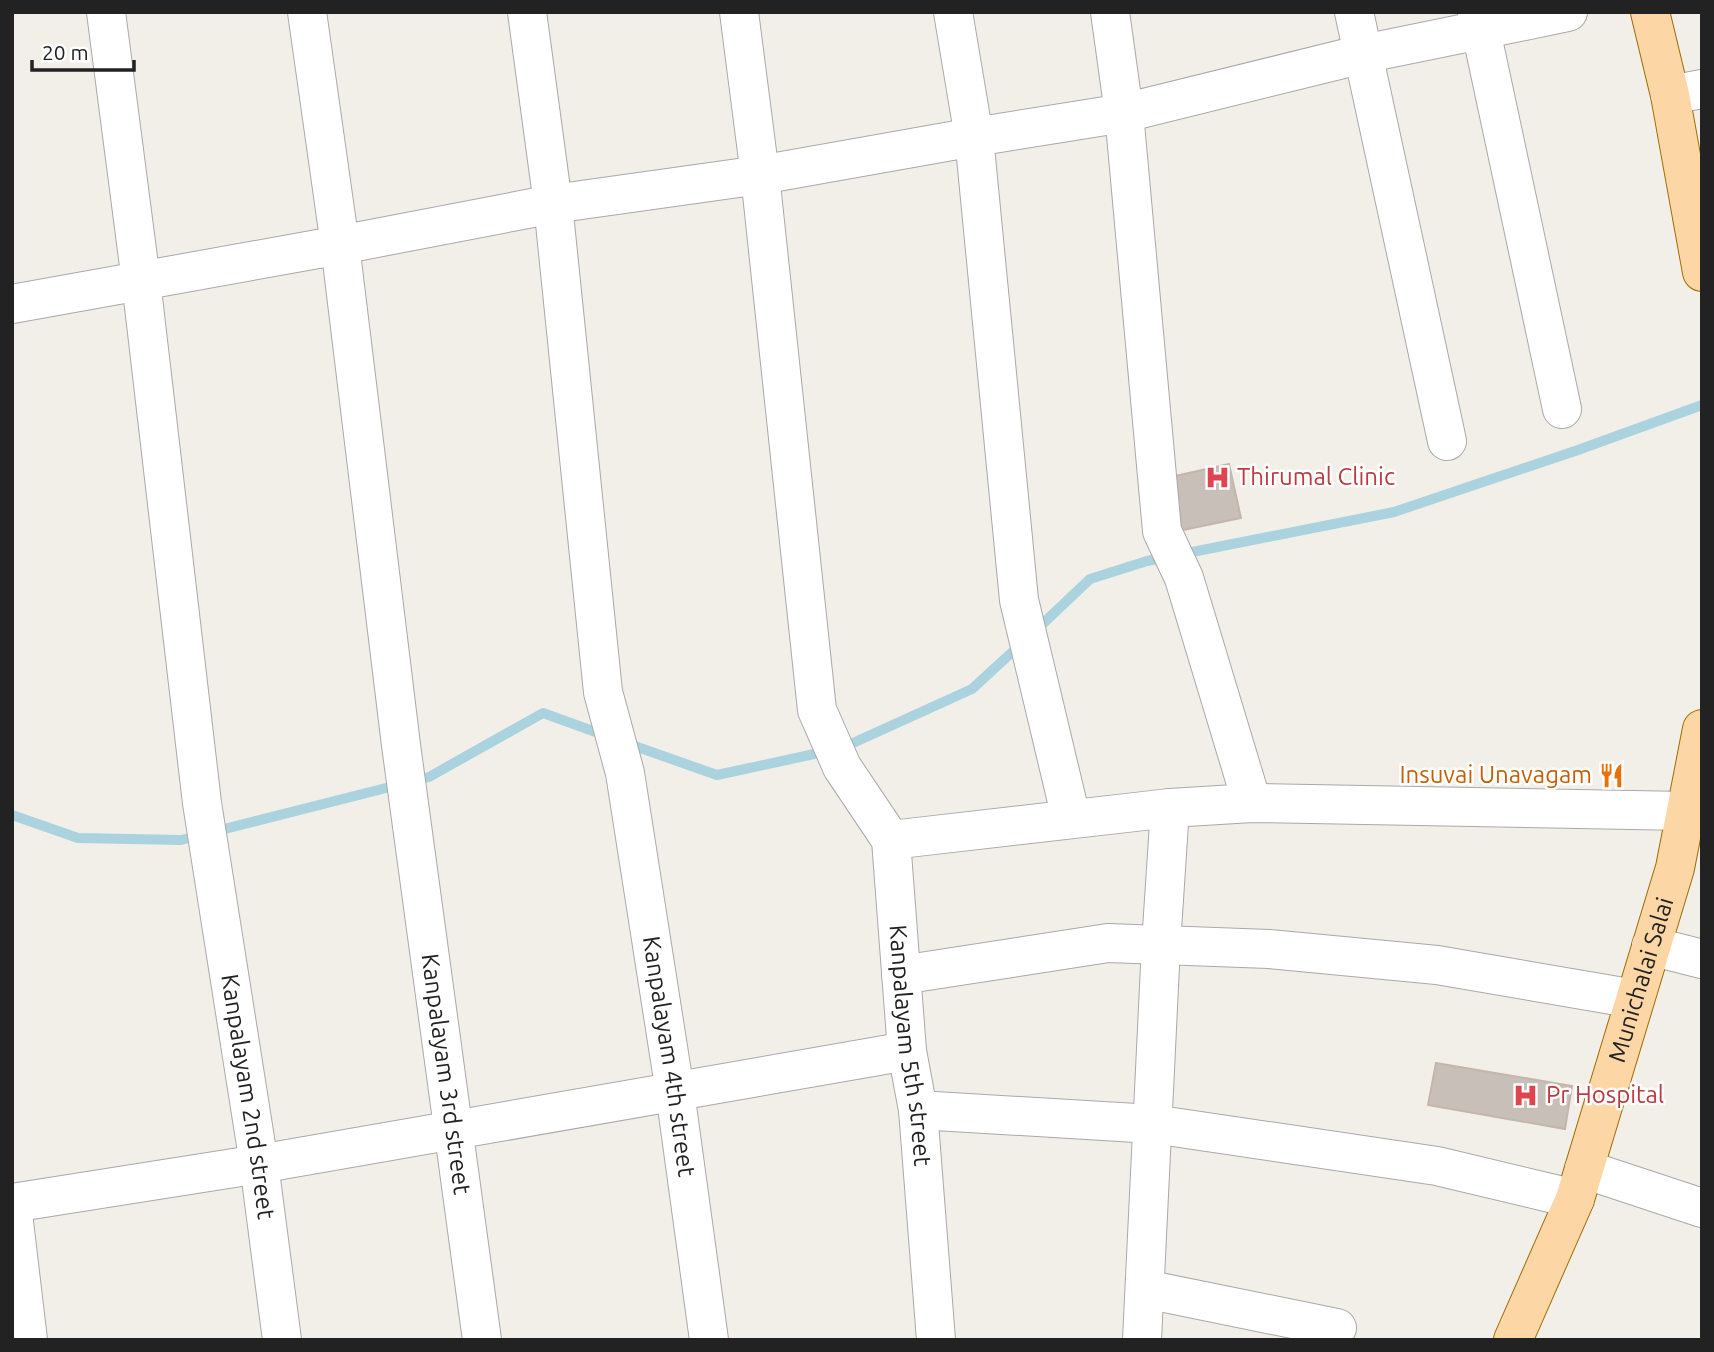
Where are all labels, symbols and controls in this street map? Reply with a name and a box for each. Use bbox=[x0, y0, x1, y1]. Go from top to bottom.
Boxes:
scale bar bbox=[32, 28, 133, 72]
text: 20 m bbox=[42, 40, 89, 64]
hospital icon: Thirumal Clinic bbox=[1203, 463, 1231, 491]
place label: Thirumal Clinic bbox=[1237, 463, 1395, 490]
place label: Insuvai Unavagam bbox=[1399, 761, 1592, 788]
restaurant icon: Insuvai Unavagam bbox=[1598, 761, 1626, 789]
street label: Munichalai Salai bbox=[1603, 894, 1678, 1065]
street label: Kanpalayam 5th street bbox=[884, 924, 936, 1168]
street label: Kanpalayam 4th street bbox=[638, 934, 701, 1179]
street label: Kanpalayam 3rd street bbox=[417, 952, 476, 1197]
street label: Kanpalayam 2nd street bbox=[216, 972, 280, 1221]
hospital icon: Pr Hospital bbox=[1512, 1081, 1540, 1109]
place label: Pr Hospital bbox=[1546, 1081, 1664, 1108]

